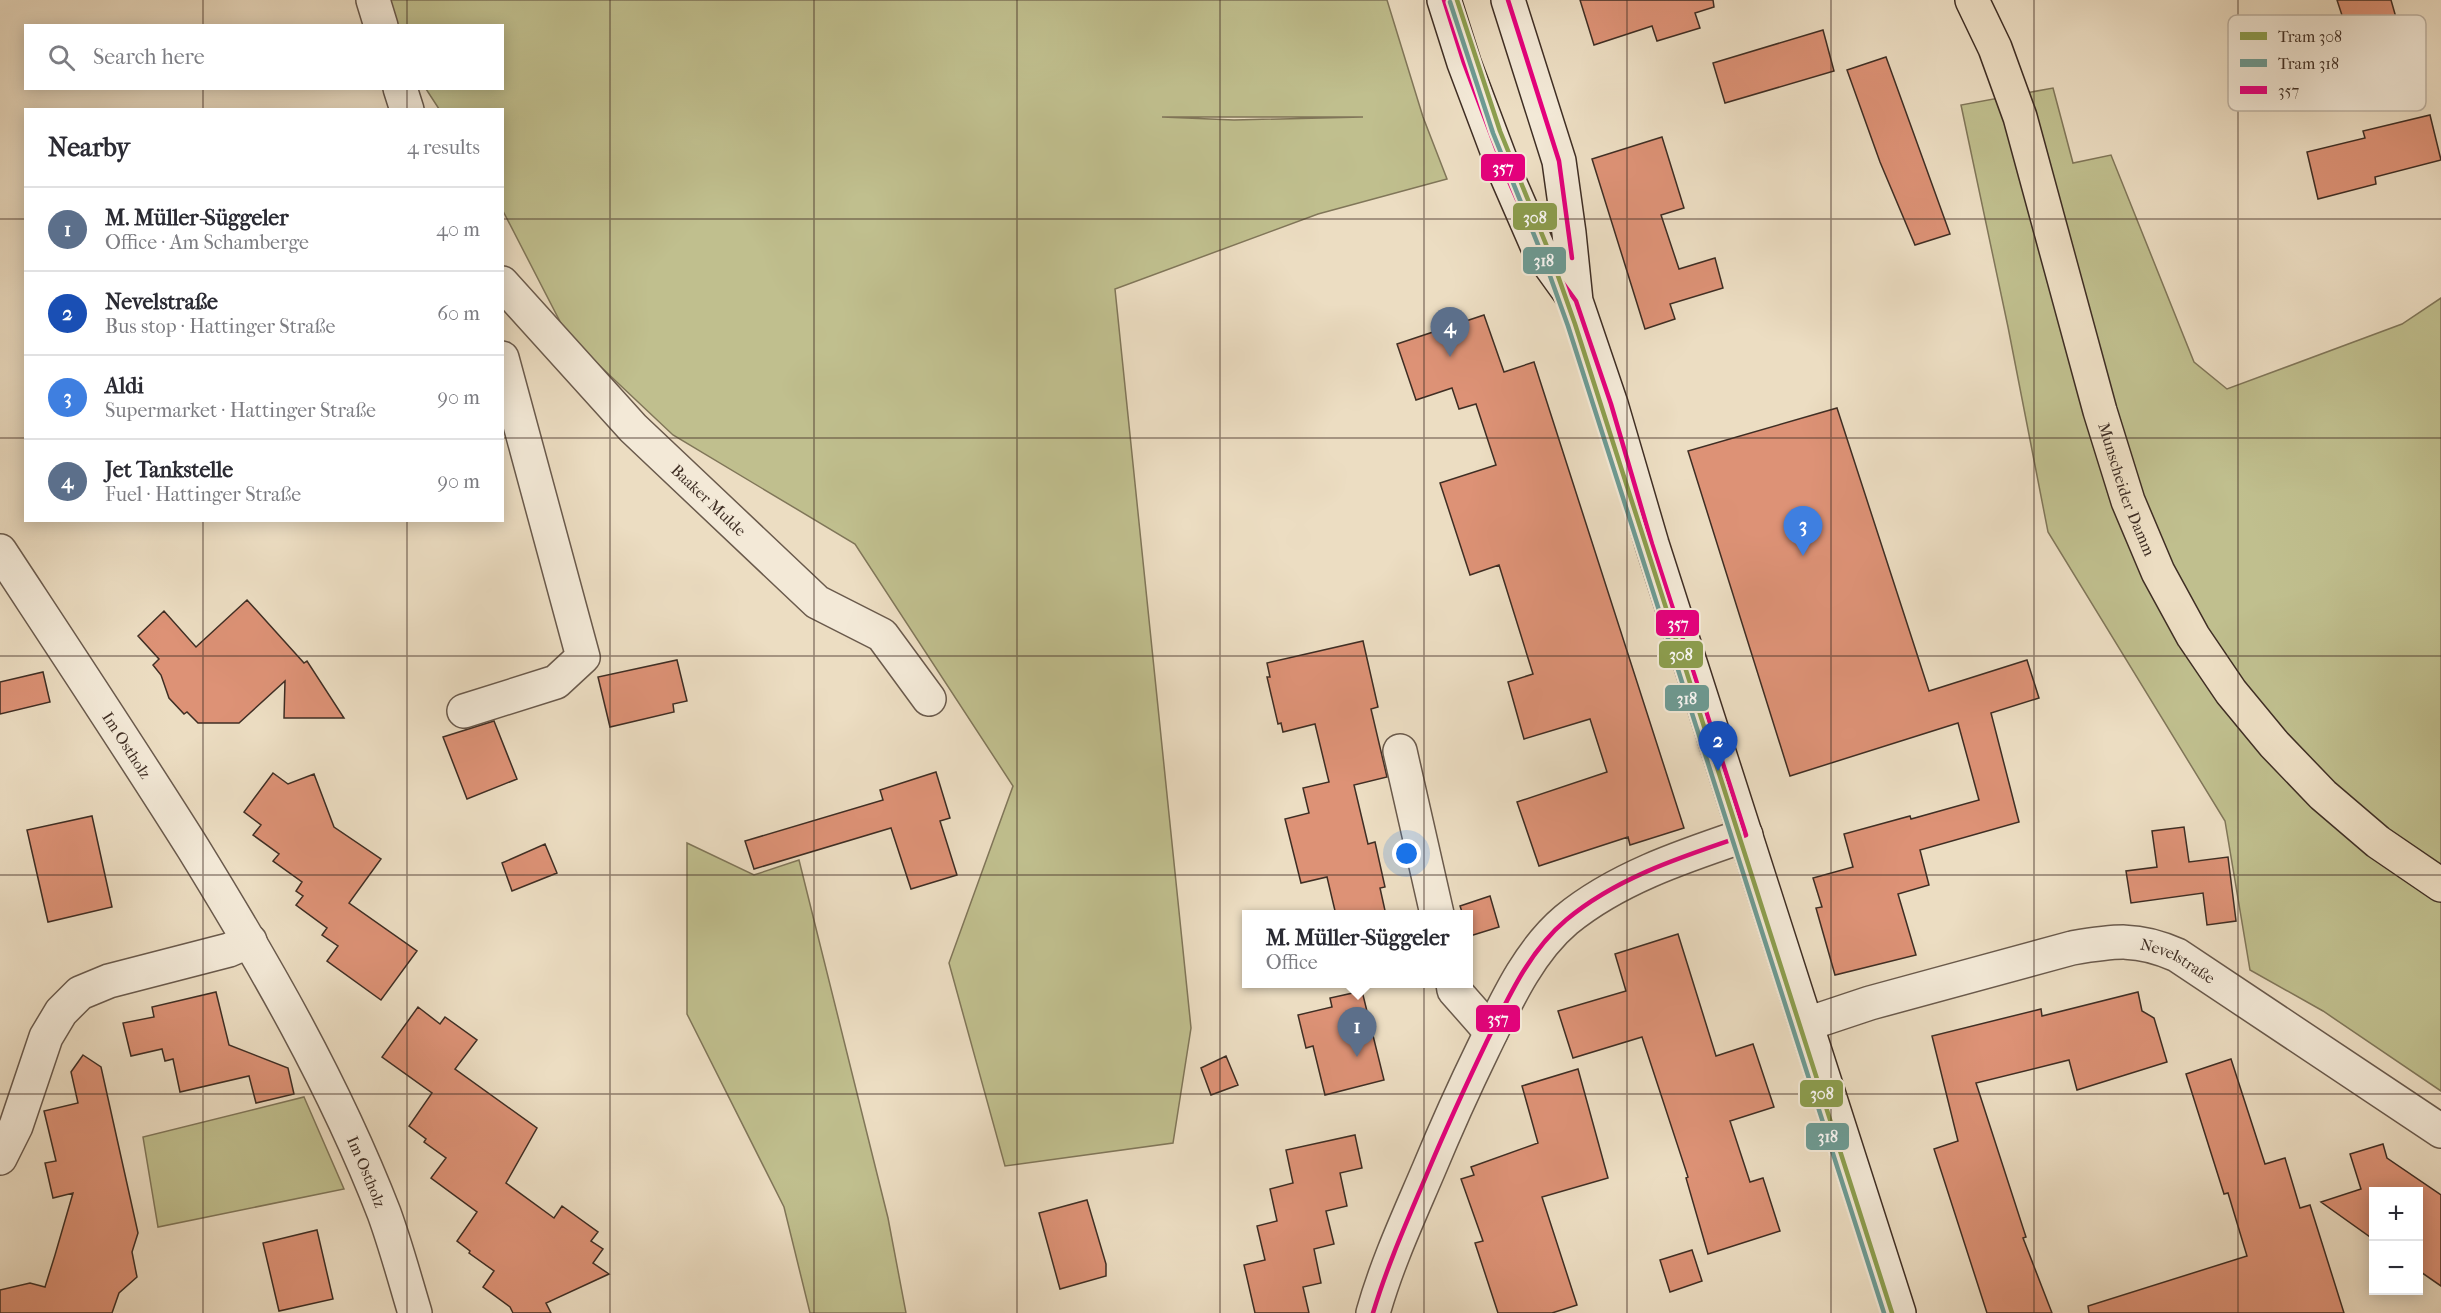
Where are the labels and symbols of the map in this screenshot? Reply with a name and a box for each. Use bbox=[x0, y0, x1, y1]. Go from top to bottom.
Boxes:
legend bbox=[2228, 15, 2426, 111]
text: Tram 308 bbox=[2278, 27, 2342, 46]
text: Tram 318 bbox=[2278, 54, 2339, 73]
text: 357 bbox=[2278, 81, 2299, 100]
line badge: 357 bbox=[1480, 153, 1526, 182]
text: 357 bbox=[1492, 158, 1514, 178]
line badge: 308 bbox=[1512, 202, 1558, 231]
text: 308 bbox=[1523, 208, 1547, 228]
line badge: 318 bbox=[1522, 246, 1567, 275]
text: 318 bbox=[1534, 251, 1554, 271]
pin: 4 bbox=[1430, 308, 1470, 357]
street label: Munscheider Damm bbox=[2094, 420, 2159, 560]
street label: Baaker Mulde bbox=[667, 460, 750, 540]
pin: 3 bbox=[1784, 506, 1822, 556]
line badge: 357 bbox=[1655, 609, 1700, 637]
text: 357 bbox=[1667, 614, 1689, 634]
line badge: 308 bbox=[1658, 640, 1704, 669]
text: 308 bbox=[1669, 645, 1693, 665]
line badge: 318 bbox=[1664, 684, 1710, 712]
text: 318 bbox=[1677, 689, 1697, 709]
street label: Im Ostholz bbox=[98, 708, 155, 782]
pin: 2 bbox=[1698, 722, 1738, 771]
your location bbox=[1392, 839, 1421, 868]
street label: Nevelstraße bbox=[2139, 935, 2219, 988]
line badge: 357 bbox=[1475, 1004, 1521, 1033]
pin: 1 bbox=[1338, 1008, 1376, 1057]
text: 357 bbox=[1487, 1009, 1509, 1029]
line badge: 308 bbox=[1799, 1079, 1844, 1108]
text: 308 bbox=[1810, 1084, 1834, 1104]
line badge: 318 bbox=[1805, 1122, 1850, 1151]
text: 318 bbox=[1818, 1127, 1838, 1147]
street label: Im Ostholz bbox=[343, 1133, 390, 1210]

